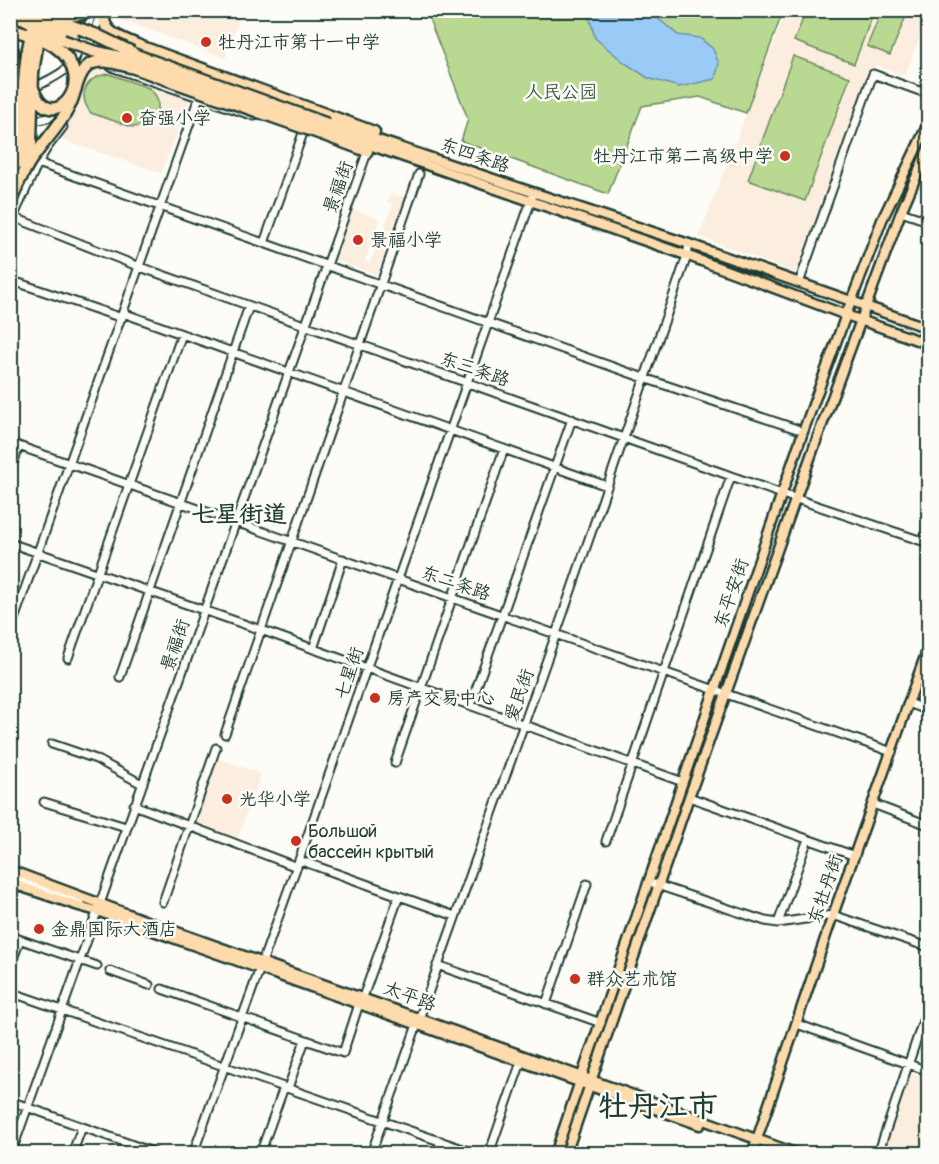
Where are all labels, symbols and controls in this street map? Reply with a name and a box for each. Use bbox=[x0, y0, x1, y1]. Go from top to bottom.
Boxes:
place label: 牡丹江市第十一中学 bbox=[218, 31, 380, 54]
marker: 牡丹江市第十一中学 bbox=[199, 35, 213, 49]
park label: 人民公园 bbox=[525, 81, 597, 104]
place label: 奋强小学 bbox=[139, 107, 211, 130]
marker: 奋强小学 bbox=[120, 111, 134, 125]
street label: 东四条路 bbox=[437, 133, 513, 178]
place label: 牡丹江市第二高级中学 bbox=[593, 145, 773, 168]
marker: 牡丹江市第二高级中学 bbox=[778, 149, 792, 163]
street label: 景福街 bbox=[318, 158, 359, 216]
place label: 景福小学 bbox=[370, 229, 442, 252]
marker: 景福小学 bbox=[351, 233, 365, 247]
street label: 东三条路 bbox=[437, 347, 513, 392]
district label: 七星街道 bbox=[191, 500, 287, 529]
street label: 东平安街 bbox=[709, 555, 754, 631]
street label: 东二条路 bbox=[418, 561, 494, 606]
street label: 景福街 bbox=[156, 616, 195, 674]
street label: 七星街 bbox=[330, 644, 369, 702]
street label: 爱民街 bbox=[499, 666, 540, 724]
place label: 房产交易中心 bbox=[387, 687, 495, 710]
marker: 房产交易中心 bbox=[368, 691, 382, 705]
place label: 光华小学 bbox=[239, 788, 311, 811]
marker: 光华小学 bbox=[220, 792, 234, 806]
place label: Большой бассейн крытый bbox=[308, 820, 434, 864]
marker: Большой бассейн крытый bbox=[289, 834, 303, 848]
street label: 东牡丹街 bbox=[803, 851, 848, 927]
place label: 金鼎国际大酒店 bbox=[51, 918, 177, 941]
marker: 金鼎国际大酒店 bbox=[32, 922, 46, 936]
place label: 群众艺术馆 bbox=[587, 968, 677, 991]
marker: 群众艺术馆 bbox=[568, 972, 582, 986]
street label: 太平路 bbox=[381, 976, 439, 1017]
district label: 牡丹江市 bbox=[598, 1088, 718, 1125]

